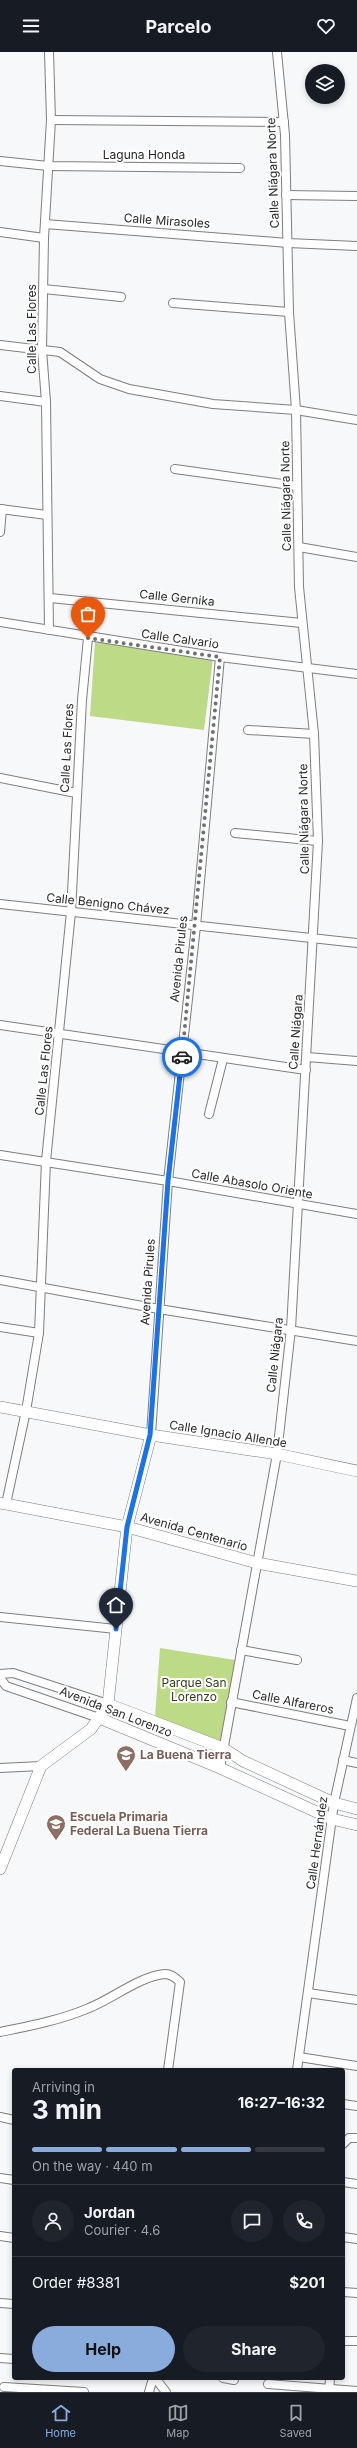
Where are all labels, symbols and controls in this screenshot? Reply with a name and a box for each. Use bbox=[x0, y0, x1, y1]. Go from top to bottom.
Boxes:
icon: menu bbox=[20, 15, 42, 37]
icon: heart bbox=[315, 15, 337, 37]
text: Parcelo bbox=[145, 16, 212, 37]
map controls bbox=[305, 64, 345, 104]
button: layers bbox=[305, 64, 345, 104]
street label: Calle Niágara Norte bbox=[263, 117, 282, 229]
street label: Laguna Honda bbox=[103, 147, 185, 162]
street label: Calle Mirasoles bbox=[123, 210, 211, 231]
street label: Calle Las Flores bbox=[24, 284, 39, 374]
street label: Calle Niágara Norte bbox=[277, 440, 294, 552]
street label: Calle Gernika bbox=[139, 586, 215, 609]
pin bbox=[71, 597, 105, 638]
icon: bag bbox=[77, 603, 99, 625]
street label: Calle Calvario bbox=[140, 626, 220, 651]
street label: Calle Las Flores bbox=[57, 703, 76, 793]
street label: Calle Niágara Norte bbox=[295, 763, 312, 875]
street label: Calle Benigno Chávez bbox=[46, 890, 170, 917]
street label: Avenida Pirules bbox=[167, 915, 191, 1003]
street label: Calle Niágara bbox=[285, 994, 306, 1070]
street label: Calle Las Flores bbox=[31, 1026, 56, 1116]
courier bbox=[162, 1037, 202, 1077]
icon: car bbox=[171, 1046, 193, 1068]
street label: Calle Abasolo Oriente bbox=[190, 1165, 314, 1202]
street label: Avenida Pirules bbox=[137, 1238, 158, 1326]
street label: Calle Niágara bbox=[263, 1317, 286, 1393]
street label: Calle Ignacio Allende bbox=[168, 1417, 288, 1450]
street label: Avenida Centenario bbox=[139, 1509, 249, 1554]
pin bbox=[99, 1588, 133, 1629]
icon: home bbox=[105, 1594, 127, 1616]
park label: Parque San Lorenzo bbox=[161, 1675, 227, 1704]
street label: Avenida San Lorenzo bbox=[58, 1683, 175, 1740]
street label: Calle Alfareros bbox=[251, 1686, 335, 1717]
school or university icon: La Buena Tierra bbox=[115, 1744, 137, 1772]
place label: La Buena Tierra bbox=[140, 1747, 232, 1762]
street label: Calle Hernández bbox=[303, 1795, 330, 1891]
place label: Escuela Primaria Federal La Buena Tierra bbox=[70, 1809, 208, 1838]
school or university icon: Escuela Primaria Federal La Buena Tierra bbox=[45, 1813, 67, 1841]
text: Arriving in bbox=[32, 2079, 95, 2095]
text: 16:27–16:32 bbox=[238, 2093, 325, 2112]
text: 3 min bbox=[32, 2094, 102, 2125]
text: On the way · 440 m bbox=[32, 2158, 153, 2174]
button: person bbox=[32, 2200, 74, 2242]
button: chat bbox=[231, 2200, 273, 2242]
button: phone bbox=[283, 2200, 325, 2242]
text: Jordan bbox=[84, 2203, 135, 2222]
text: Courier · 4.6 bbox=[84, 2222, 160, 2238]
text: Order #8381 bbox=[32, 2273, 120, 2292]
text: $201 bbox=[289, 2273, 325, 2292]
button: Help bbox=[32, 2326, 175, 2372]
button: Share bbox=[183, 2326, 325, 2372]
tab: Home bbox=[45, 2402, 76, 2440]
tab: Map bbox=[166, 2402, 189, 2440]
tab: Saved bbox=[280, 2402, 312, 2440]

